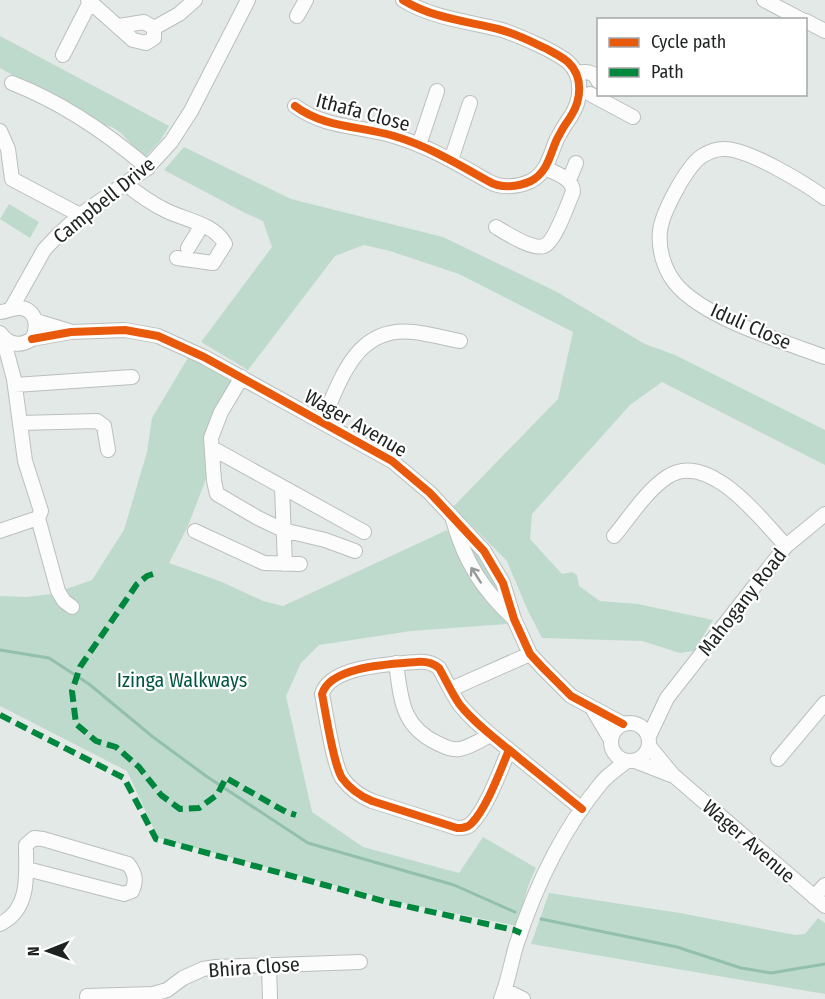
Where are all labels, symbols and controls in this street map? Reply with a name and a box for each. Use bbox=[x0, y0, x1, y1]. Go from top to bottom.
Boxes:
legend bbox=[597, 18, 807, 96]
text: Cycle path bbox=[651, 31, 726, 53]
text: Path bbox=[651, 61, 684, 83]
street label: Ithafa Close bbox=[313, 88, 413, 136]
street label: Campbell Drive bbox=[48, 152, 160, 248]
street label: Iduli Close bbox=[707, 298, 795, 354]
street label: Wager Avenue bbox=[300, 384, 412, 462]
street label: Mahogany Road bbox=[693, 544, 791, 660]
one-way arrow bbox=[469, 567, 481, 584]
park label: Izinga Walkways bbox=[117, 668, 247, 692]
street label: Wager Avenue bbox=[698, 794, 800, 888]
north arrow bbox=[18, 921, 78, 981]
text: N bbox=[24, 946, 43, 956]
street label: Bhira Close bbox=[208, 952, 300, 982]

